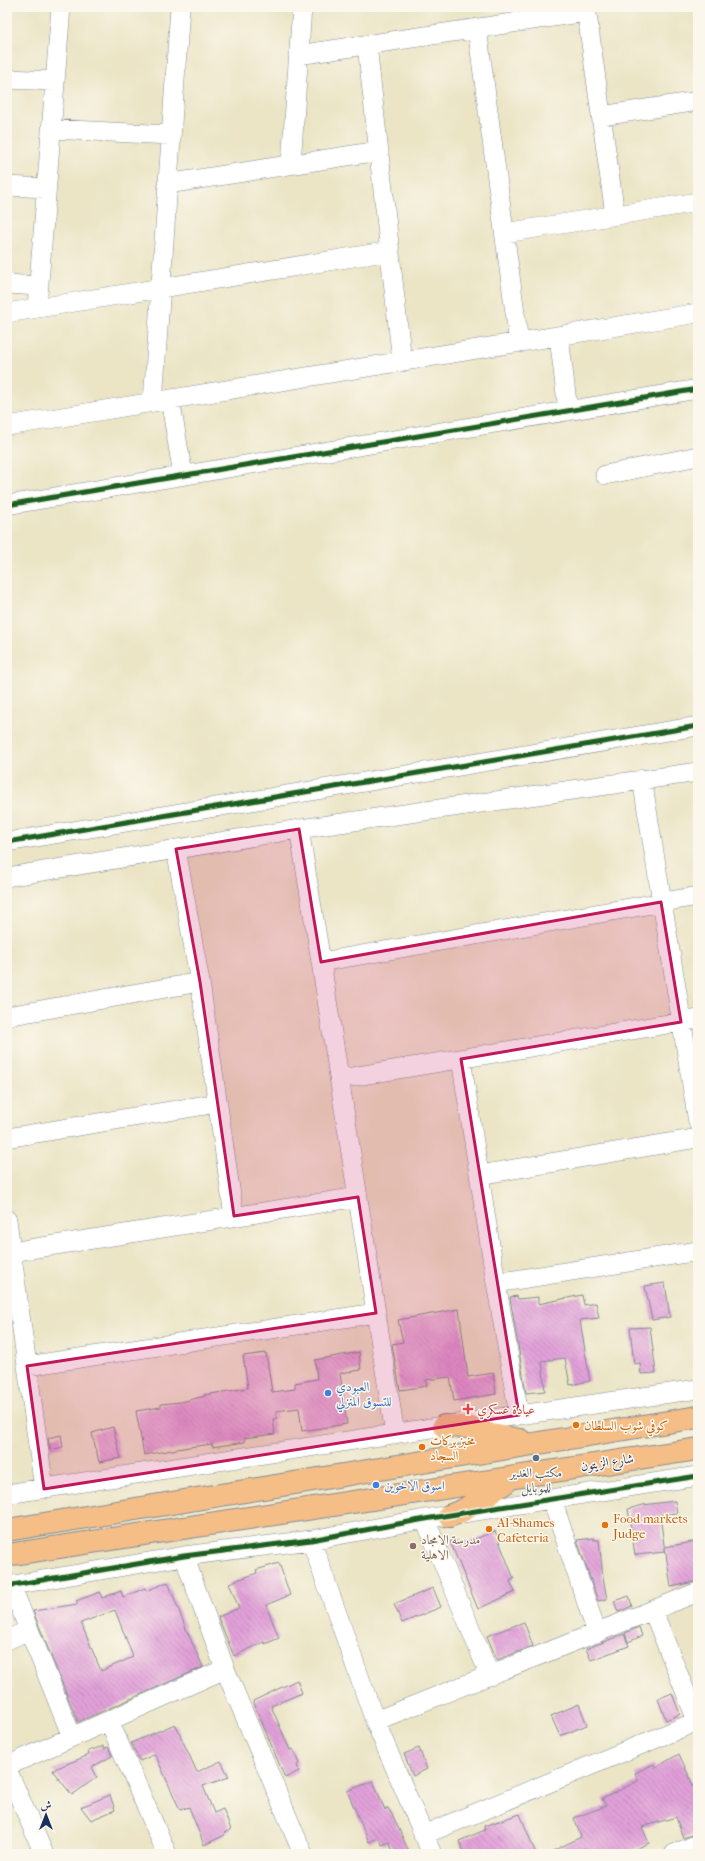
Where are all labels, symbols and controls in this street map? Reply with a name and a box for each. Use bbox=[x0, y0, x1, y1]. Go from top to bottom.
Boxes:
place label: العبودي للتسوق المنزلي bbox=[336, 1379, 392, 1413]
marker: العبودي للتسوق المنزلي bbox=[323, 1388, 333, 1398]
place label: عيادة عسكري bbox=[477, 1402, 535, 1420]
marker: عيادة عسكري bbox=[462, 1403, 474, 1415]
place label: كوفي شوب السلطان bbox=[584, 1418, 668, 1437]
marker: كوفي شوب السلطان bbox=[571, 1420, 581, 1430]
place label: مخبز بركات السجاد bbox=[430, 1433, 475, 1463]
marker: مخبز بركات السجاد bbox=[417, 1442, 427, 1452]
street label: شارع الزيتون bbox=[579, 1450, 635, 1478]
marker: مكتب الغدير للموبايل bbox=[531, 1453, 541, 1463]
place label: مكتب الغدير للموبايل bbox=[508, 1465, 562, 1497]
place label: اسوق الاخوين bbox=[384, 1478, 445, 1494]
marker: اسوق الاخوين bbox=[371, 1480, 381, 1490]
place label: Food markets Judge bbox=[612, 1511, 688, 1541]
place label: Al-Shames Cafeteria bbox=[496, 1515, 555, 1545]
marker: Food markets Judge bbox=[600, 1520, 610, 1530]
marker: Al-Shames Cafeteria bbox=[484, 1524, 494, 1534]
place label: مدرسة الامجاد الاهلية bbox=[421, 1532, 480, 1562]
marker: مدرسة الامجاد الاهلية bbox=[408, 1541, 418, 1551]
north arrow bbox=[26, 1795, 66, 1835]
text: ش bbox=[41, 1799, 52, 1812]

